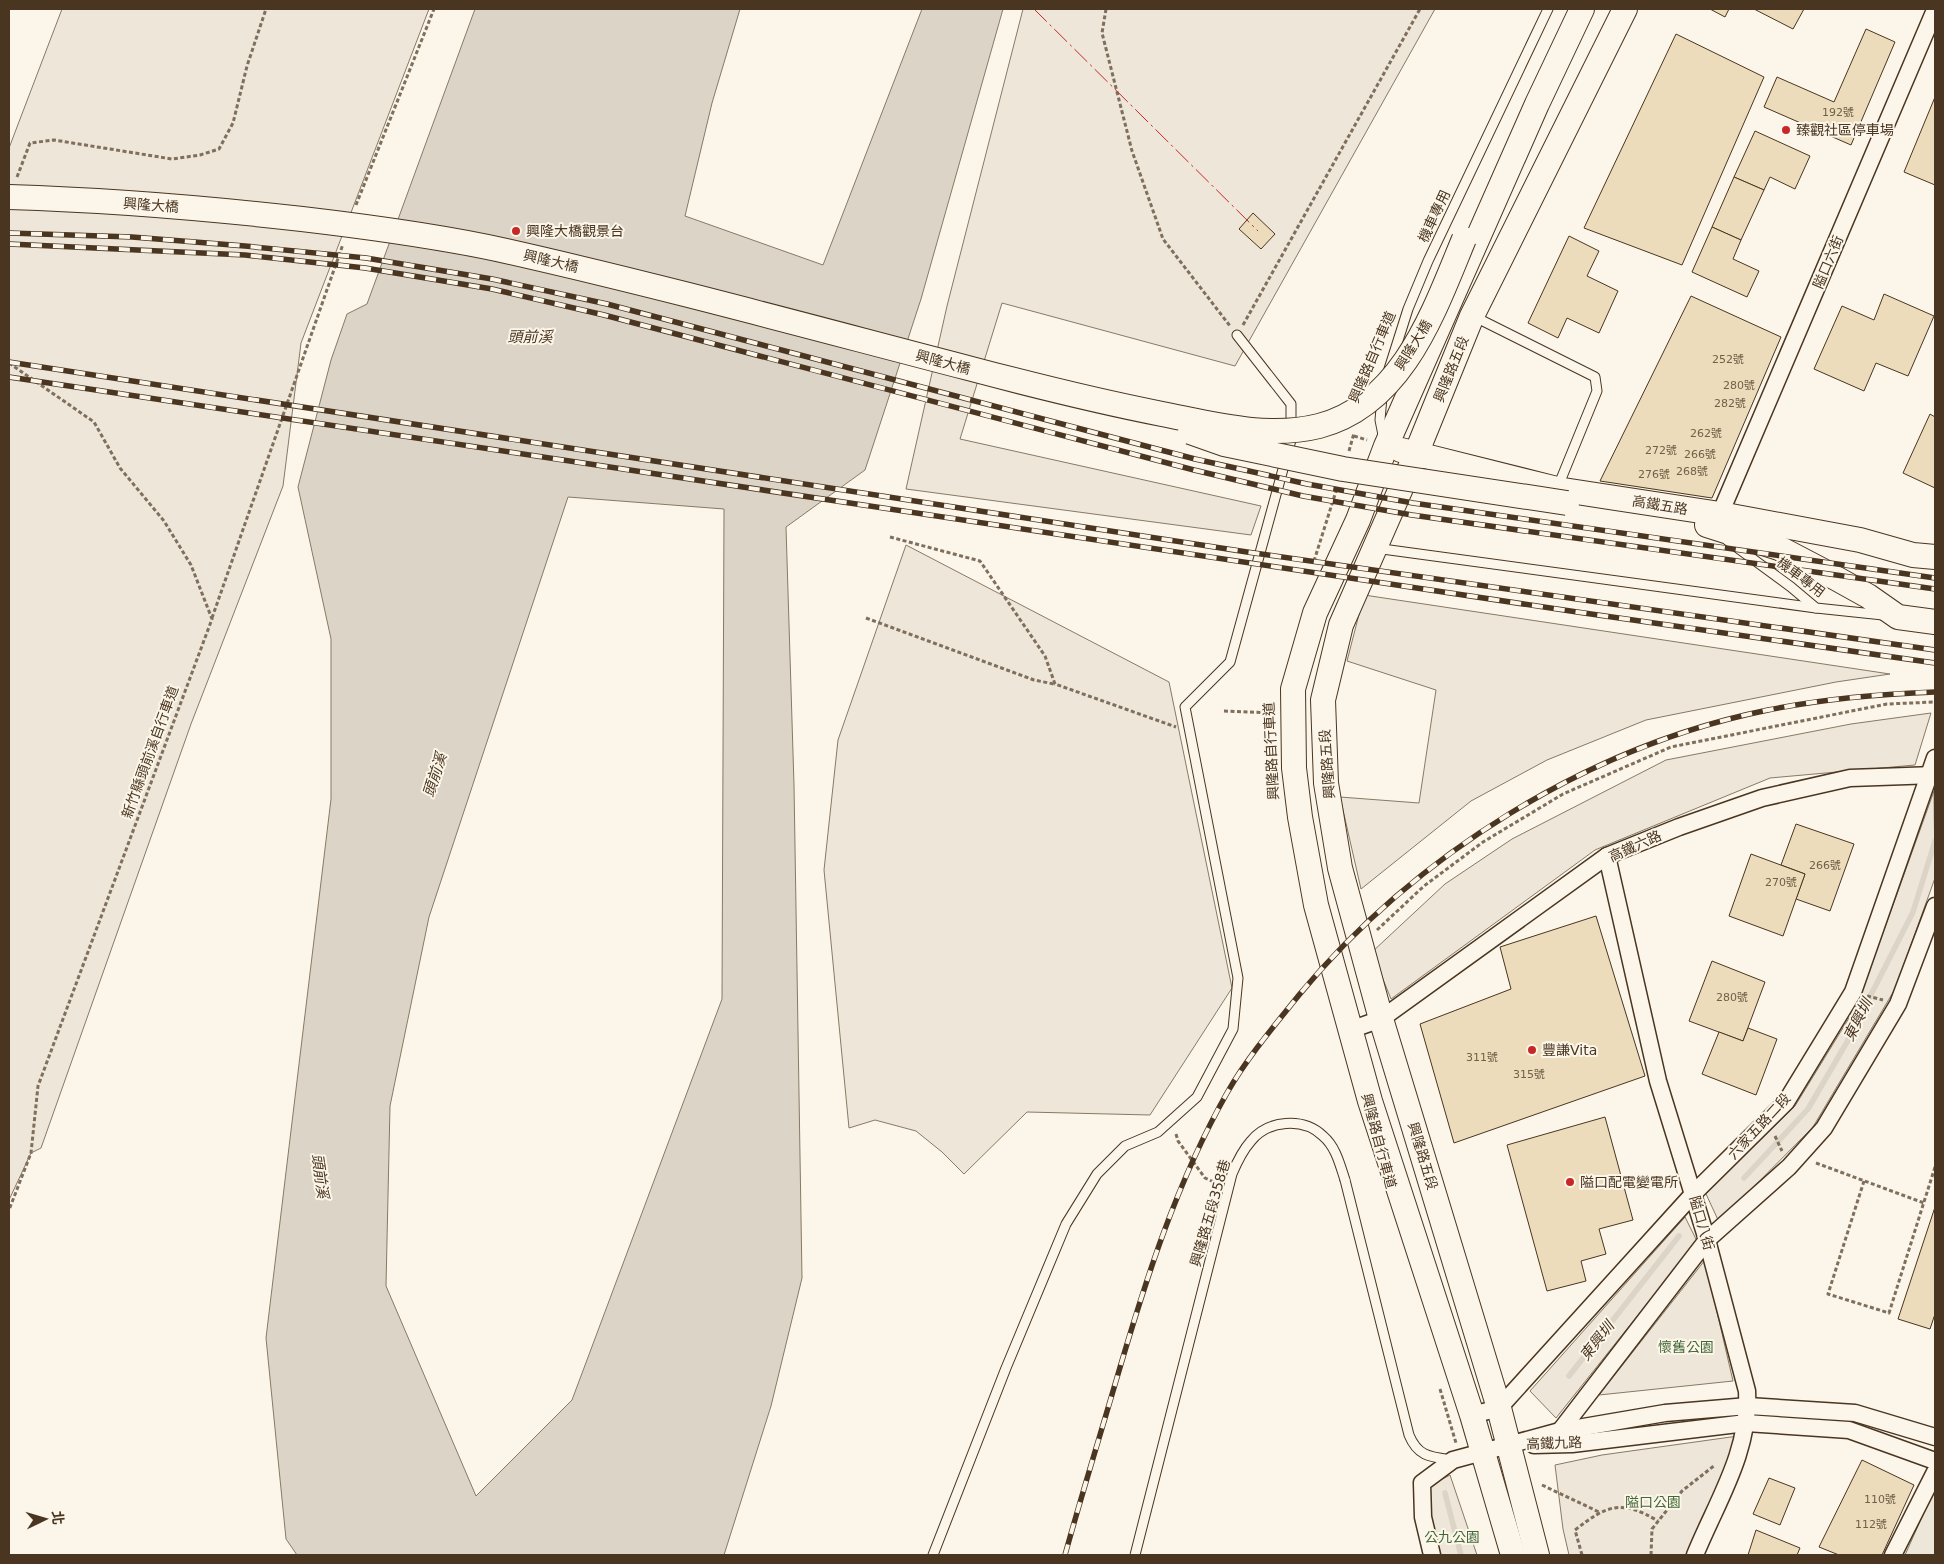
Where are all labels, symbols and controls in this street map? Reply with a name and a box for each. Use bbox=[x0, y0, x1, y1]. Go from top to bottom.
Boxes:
house number: 192號 bbox=[1822, 106, 1854, 119]
place label: 臻觀社區停車場 bbox=[1796, 122, 1894, 138]
marker: 臻觀社區停車場 bbox=[1780, 124, 1792, 136]
street label: 機車專用 bbox=[1415, 187, 1453, 245]
street label: 興隆大橋 bbox=[123, 195, 179, 215]
place label: 興隆大橋觀景台 bbox=[526, 223, 624, 239]
marker: 興隆大橋觀景台 bbox=[510, 225, 522, 237]
street label: 隘口六街 bbox=[1810, 233, 1846, 291]
street label: 興隆大橋 bbox=[522, 247, 580, 275]
street label: 興隆路自行車道 bbox=[1345, 309, 1399, 405]
street label: 興隆大橋 bbox=[1391, 317, 1435, 373]
water label: 頭前溪 bbox=[507, 328, 554, 346]
street label: 興隆路五段 bbox=[1430, 334, 1472, 404]
street label: 興隆大橋 bbox=[914, 347, 972, 377]
house number: 252號 bbox=[1712, 353, 1744, 366]
house number: 280號 bbox=[1723, 379, 1755, 392]
house number: 282號 bbox=[1714, 397, 1746, 410]
house number: 262號 bbox=[1690, 427, 1722, 440]
house number: 272號 bbox=[1645, 444, 1677, 457]
house number: 266號 bbox=[1684, 448, 1716, 461]
house number: 268號 bbox=[1676, 465, 1708, 478]
house number: 276號 bbox=[1638, 468, 1670, 481]
street label: 高鐵五路 bbox=[1631, 493, 1689, 517]
street label: 機車專用 bbox=[1774, 554, 1828, 600]
street label: 新竹縣頭前溪自行車道 bbox=[119, 683, 181, 821]
street label: 興隆路自行車道 bbox=[1260, 702, 1282, 800]
street label: 興隆路五段 bbox=[1317, 729, 1337, 799]
water label: 頭前溪 bbox=[419, 749, 451, 799]
street label: 高鐵六路 bbox=[1606, 827, 1664, 865]
house number: 266號 bbox=[1809, 859, 1841, 872]
house number: 270號 bbox=[1765, 876, 1797, 889]
house number: 280號 bbox=[1716, 991, 1748, 1004]
water label: 東興圳 bbox=[1840, 994, 1877, 1044]
place label: 豐謙Vita bbox=[1542, 1042, 1597, 1058]
marker: 豐謙Vita bbox=[1526, 1044, 1538, 1056]
house number: 311號 bbox=[1466, 1051, 1498, 1064]
house number: 315號 bbox=[1513, 1068, 1545, 1081]
street label: 六家五路二段 bbox=[1725, 1090, 1793, 1162]
street label: 興隆路自行車道 bbox=[1359, 1092, 1399, 1190]
street label: 興隆路五段 bbox=[1405, 1120, 1441, 1192]
water label: 頭前溪 bbox=[308, 1152, 332, 1202]
street label: 興隆路五段358巷 bbox=[1187, 1158, 1233, 1268]
place label: 隘口配電變電所 bbox=[1580, 1174, 1678, 1190]
marker: 隘口配電變電所 bbox=[1564, 1176, 1576, 1188]
street label: 隘口八街 bbox=[1687, 1194, 1717, 1252]
water label: 東興圳 bbox=[1576, 1316, 1619, 1364]
park label: 懷舊公園 bbox=[1658, 1339, 1714, 1355]
street label: 高鐵九路 bbox=[1526, 1434, 1582, 1452]
house number: 110號 bbox=[1864, 1493, 1896, 1506]
north arrow bbox=[20, 1494, 70, 1544]
park label: 隘口公園 bbox=[1625, 1494, 1681, 1510]
text: 北 bbox=[49, 1510, 67, 1526]
house number: 112號 bbox=[1855, 1518, 1887, 1531]
park label: 公九公園 bbox=[1424, 1529, 1480, 1545]

